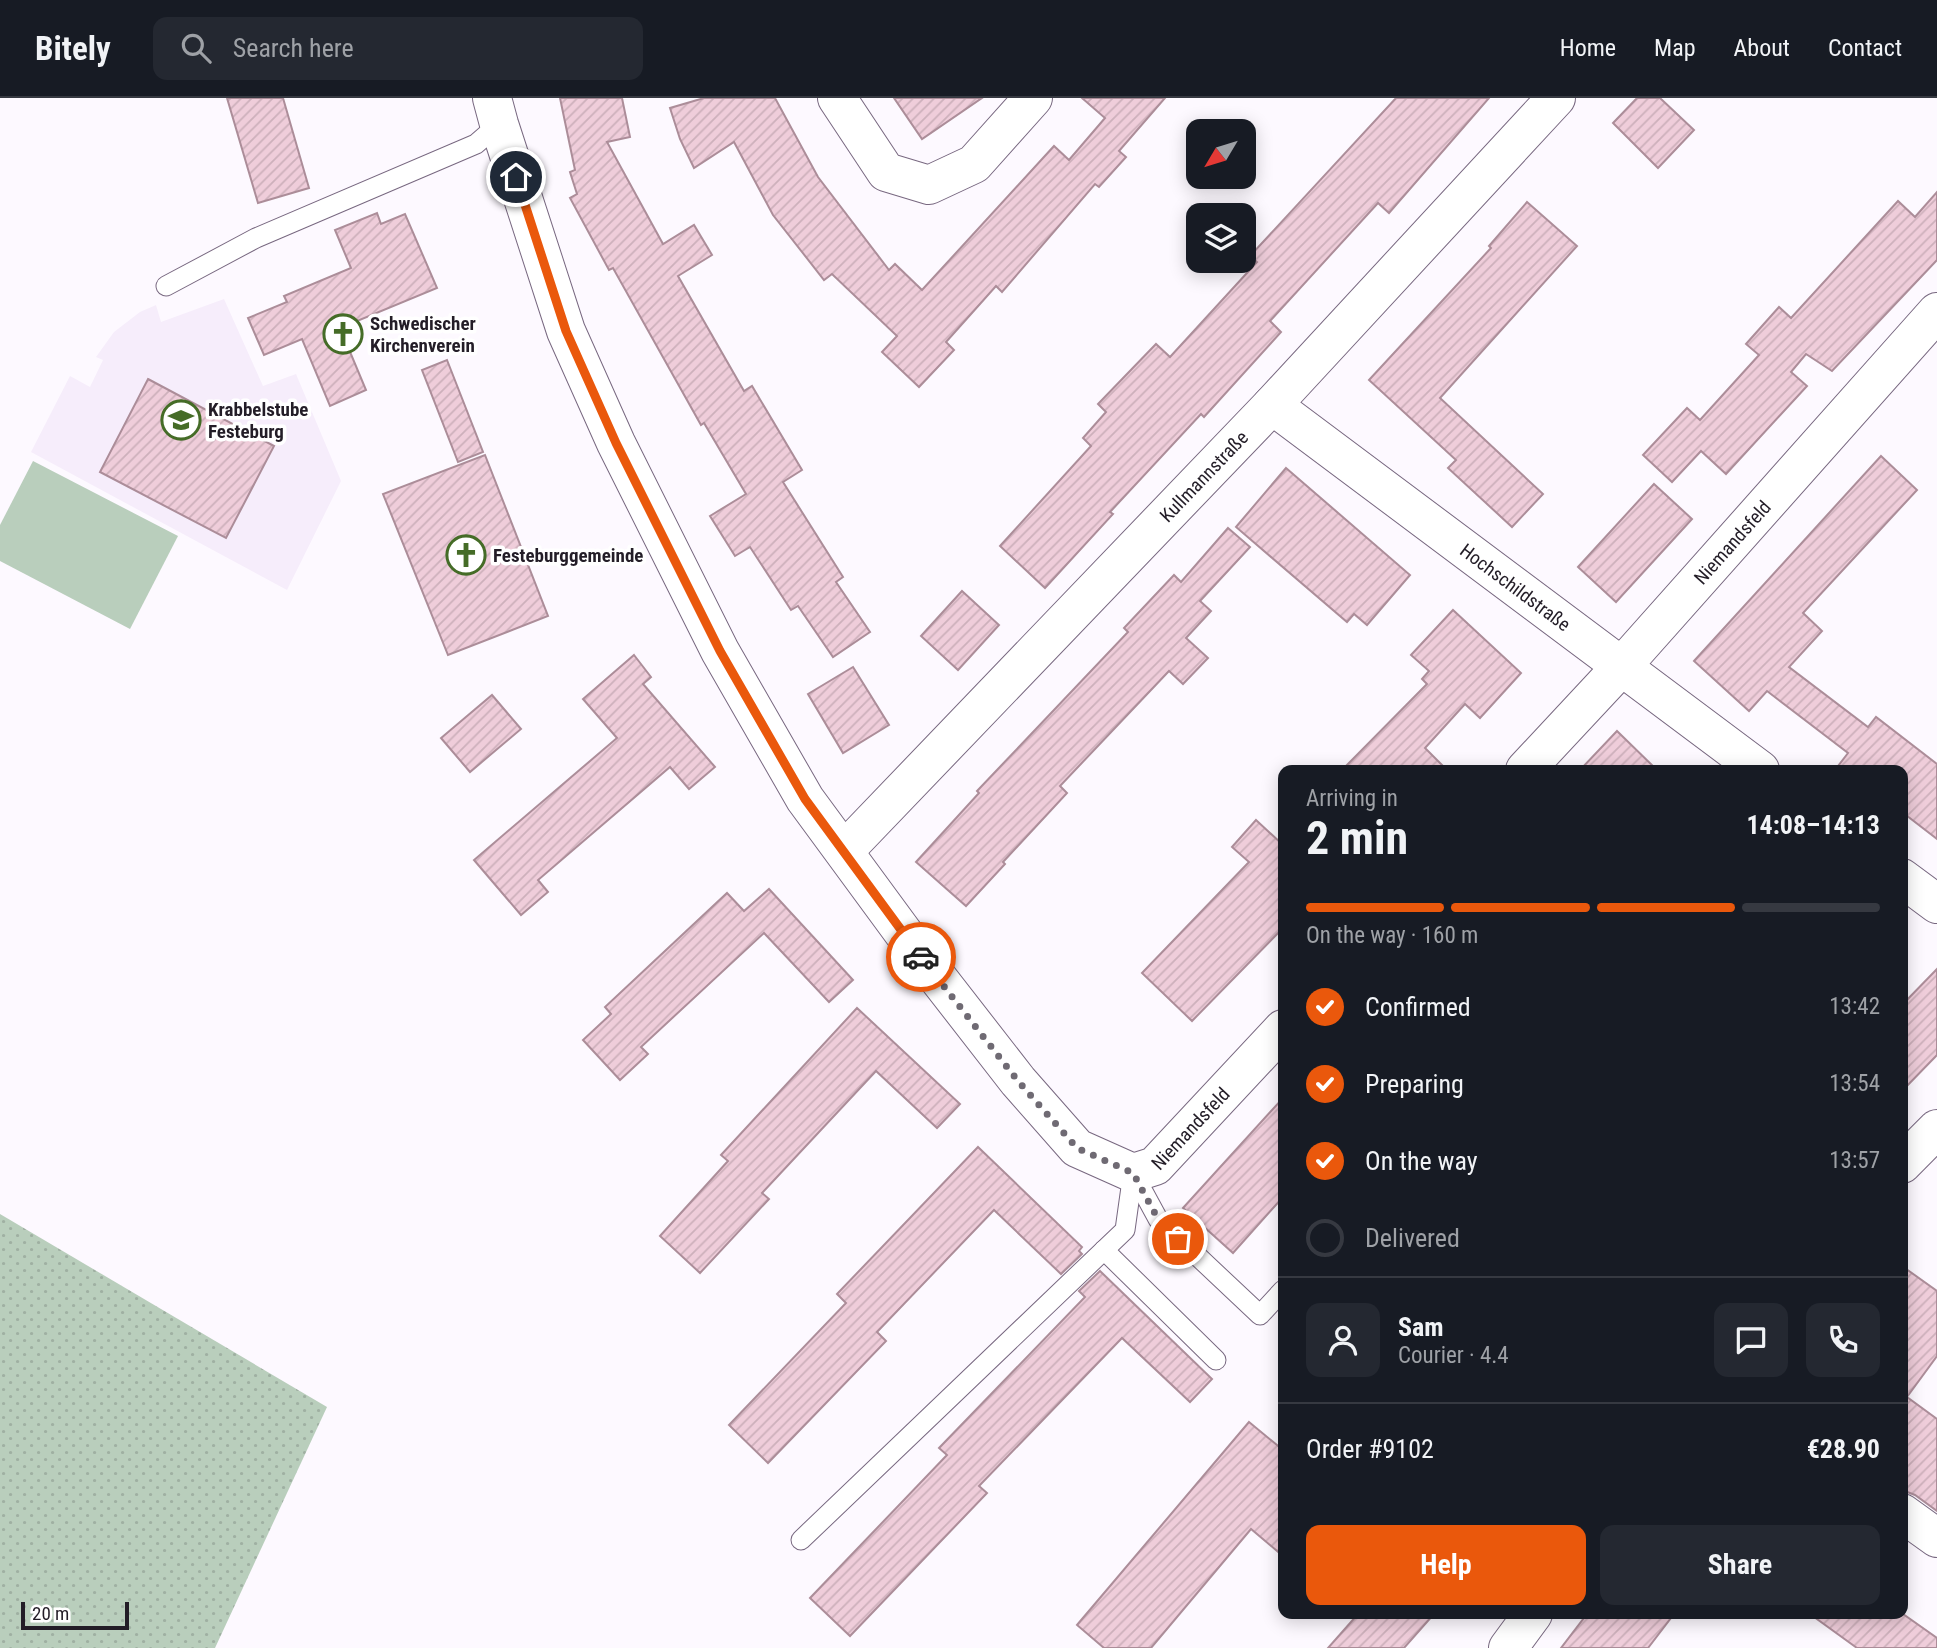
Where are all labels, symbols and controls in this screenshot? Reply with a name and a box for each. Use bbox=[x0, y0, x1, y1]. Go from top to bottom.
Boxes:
search box bbox=[153, 17, 643, 80]
text: Bitely bbox=[35, 29, 111, 68]
icon: search bbox=[177, 29, 215, 67]
text: Search here bbox=[233, 33, 354, 63]
text: Home bbox=[1560, 34, 1616, 62]
text: Map bbox=[1654, 34, 1696, 62]
text: About bbox=[1734, 34, 1790, 62]
text: Contact bbox=[1828, 34, 1902, 62]
north arrow bbox=[1186, 119, 1256, 189]
map controls bbox=[1186, 119, 1256, 273]
pin bbox=[486, 147, 546, 207]
icon: home bbox=[497, 158, 535, 196]
button: layers bbox=[1186, 203, 1256, 273]
place label: Schwedischer Kirchenverein bbox=[370, 312, 476, 357]
church icon: Schwedischer Kirchenverein bbox=[322, 313, 364, 355]
place label: Krabbelstube Festeburg bbox=[208, 398, 308, 443]
school or university icon: Krabbelstube Festeburg bbox=[160, 399, 202, 441]
street label: Kullmannstraße bbox=[1155, 426, 1253, 527]
street label: Niemandsfeld bbox=[1689, 496, 1775, 589]
church icon: Festeburggemeinde bbox=[445, 534, 487, 576]
street label: Hochschildstraße bbox=[1456, 538, 1575, 636]
place label: Festeburggemeinde bbox=[493, 544, 643, 567]
text: Arriving in bbox=[1306, 785, 1398, 812]
text: 14:08–14:13 bbox=[1746, 810, 1880, 840]
text: 2 min bbox=[1306, 811, 1408, 865]
courier bbox=[886, 922, 956, 992]
text: On the way · 160 m bbox=[1306, 922, 1478, 949]
icon: car bbox=[902, 938, 940, 976]
icon: check bbox=[1306, 988, 1344, 1026]
text: Confirmed bbox=[1365, 992, 1471, 1022]
text: 13:42 bbox=[1829, 993, 1880, 1020]
icon: check bbox=[1306, 1065, 1344, 1103]
text: Preparing bbox=[1365, 1069, 1464, 1099]
text: 13:54 bbox=[1829, 1070, 1880, 1097]
street label: Niemandsfeld bbox=[1146, 1082, 1234, 1174]
icon: check bbox=[1306, 1142, 1344, 1180]
text: On the way bbox=[1365, 1146, 1478, 1176]
text: 13:57 bbox=[1829, 1147, 1880, 1174]
pin bbox=[1148, 1209, 1208, 1269]
icon: bag bbox=[1159, 1220, 1197, 1258]
text: Delivered bbox=[1365, 1223, 1460, 1253]
button: person bbox=[1306, 1303, 1380, 1377]
button: chat bbox=[1714, 1303, 1788, 1377]
button: phone bbox=[1806, 1303, 1880, 1377]
text: Sam bbox=[1398, 1312, 1444, 1342]
text: Courier · 4.4 bbox=[1398, 1342, 1509, 1369]
text: Order #9102 bbox=[1306, 1434, 1434, 1464]
text: €28.90 bbox=[1807, 1434, 1880, 1464]
button: Help bbox=[1306, 1525, 1586, 1605]
button: Share bbox=[1600, 1525, 1880, 1605]
scale bar bbox=[21, 1599, 130, 1631]
text: 20 m bbox=[32, 1602, 69, 1625]

